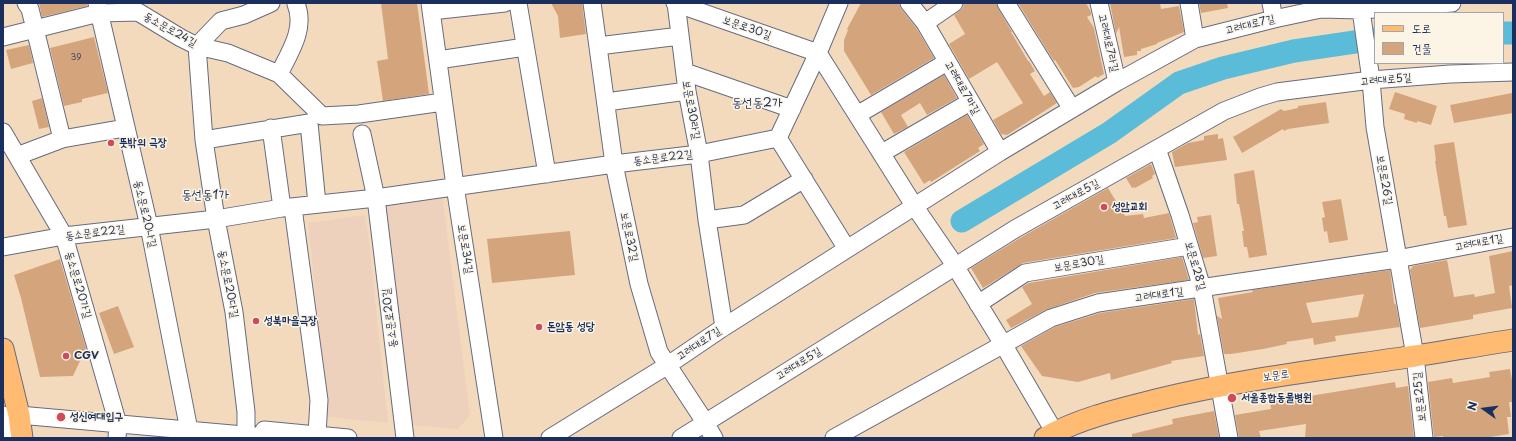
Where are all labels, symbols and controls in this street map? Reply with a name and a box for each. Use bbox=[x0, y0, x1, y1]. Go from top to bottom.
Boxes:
street label: 동소문로24길 bbox=[141, 10, 199, 50]
street label: 고려대로7길 bbox=[1224, 12, 1276, 38]
legend bbox=[1374, 12, 1504, 64]
street label: 고려대로7라길 bbox=[1095, 13, 1121, 73]
street label: 보문로30길 bbox=[721, 14, 773, 42]
text: 도로 bbox=[1412, 19, 1431, 37]
text: 건물 bbox=[1412, 39, 1431, 57]
house number: 39 bbox=[70, 53, 82, 63]
street label: 고려대로7마길 bbox=[941, 59, 983, 117]
street label: 고려대로5길 bbox=[1360, 71, 1412, 89]
street label: 보문로30라길 bbox=[679, 80, 703, 140]
district label: 동선동2가 bbox=[731, 95, 783, 111]
place label: 뜻밖의 극장 bbox=[119, 136, 167, 150]
marker: 뜻밖의 극장 bbox=[106, 138, 116, 148]
street label: 동소문로22길 bbox=[633, 148, 693, 168]
street label: 보문로26길 bbox=[1373, 154, 1395, 206]
street label: 고려대로5길 bbox=[1050, 177, 1102, 213]
street label: 동소문로20나길 bbox=[131, 179, 159, 249]
district label: 동선동1가 bbox=[181, 187, 229, 203]
place label: 성암교회 bbox=[1112, 200, 1147, 214]
marker: 성암교회 bbox=[1099, 202, 1109, 212]
street label: 보문로32길 bbox=[617, 211, 641, 263]
street label: 동소문로22길 bbox=[65, 223, 125, 243]
street label: 보문로34길 bbox=[455, 223, 475, 275]
street label: 고려대로1길 bbox=[1454, 232, 1504, 254]
street label: 보문로28길 bbox=[1182, 240, 1208, 292]
street label: 동소문로20다길 bbox=[215, 249, 241, 319]
street label: 동소문로20가길 bbox=[62, 250, 94, 320]
street label: 보문로30길 bbox=[1053, 253, 1105, 275]
street label: 고려대로1길 bbox=[1134, 285, 1184, 305]
street label: 동소문로20길 bbox=[380, 287, 400, 349]
place label: 성북마을극장 bbox=[264, 314, 317, 328]
marker: 성북마을극장 bbox=[251, 316, 261, 326]
place label: 돈암동 성당 bbox=[547, 320, 595, 334]
marker: 돈암동 성당 bbox=[534, 322, 544, 332]
street label: 고려대로7길 bbox=[674, 324, 724, 364]
street label: 고려대로5길 bbox=[774, 345, 824, 383]
place label: CGV bbox=[74, 349, 99, 363]
marker: CGV bbox=[61, 351, 71, 361]
street label: 보문로 bbox=[1262, 368, 1290, 384]
street label: 보문로25길 bbox=[1411, 371, 1429, 423]
north arrow bbox=[1464, 389, 1504, 429]
place label: 서울종합동물병원 bbox=[1241, 391, 1312, 405]
marker: 서울종합동물병원 bbox=[1226, 392, 1238, 404]
text: N bbox=[1463, 400, 1481, 412]
place label: 성신여대입구 bbox=[70, 410, 123, 424]
marker: 성신여대입구 bbox=[55, 411, 67, 423]

